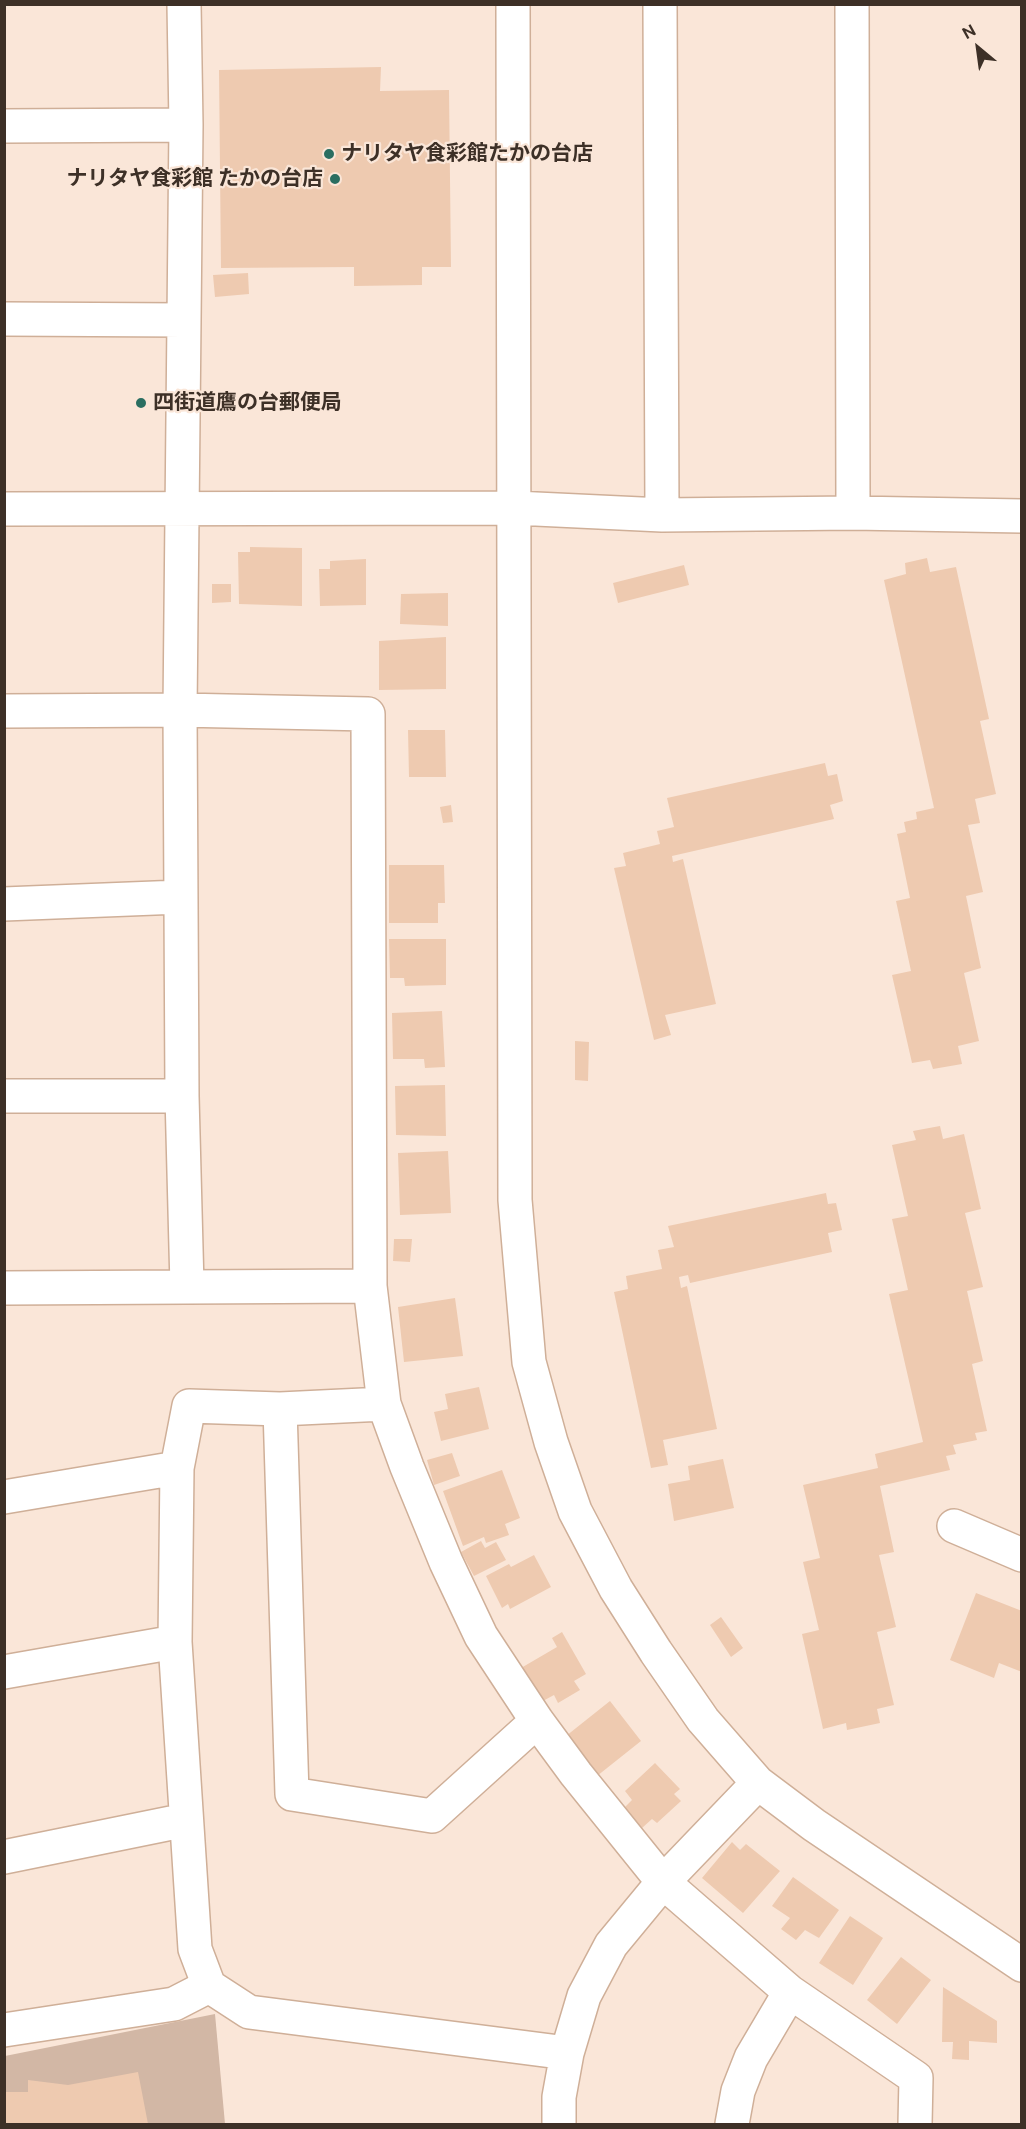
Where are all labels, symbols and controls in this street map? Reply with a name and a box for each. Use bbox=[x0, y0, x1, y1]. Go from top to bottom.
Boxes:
north arrow bbox=[948, 18, 1008, 78]
text: N bbox=[959, 20, 979, 43]
place label: ナリタヤ食彩館たかの台店 bbox=[341, 141, 593, 167]
marker: ナリタヤ食彩館たかの台店 bbox=[322, 147, 336, 161]
place label: ナリタヤ食彩館 たかの台店 bbox=[66, 166, 323, 192]
marker: ナリタヤ食彩館 たかの台店 bbox=[328, 172, 342, 186]
place label: 四街道鷹の台郵便局 bbox=[153, 390, 342, 416]
marker: 四街道鷹の台郵便局 bbox=[134, 396, 148, 410]

